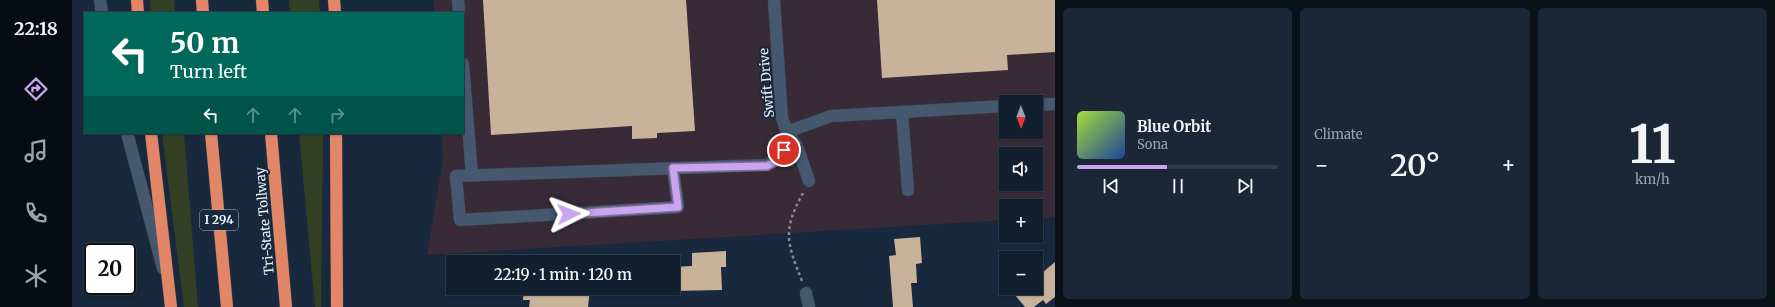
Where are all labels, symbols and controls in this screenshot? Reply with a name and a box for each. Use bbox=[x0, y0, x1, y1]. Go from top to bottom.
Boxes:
text: 22:18 bbox=[14, 17, 58, 40]
text: 50 m bbox=[170, 25, 239, 61]
icon: left bbox=[104, 28, 156, 80]
street label: Swift Drive bbox=[755, 47, 778, 118]
text: Turn left bbox=[170, 60, 247, 83]
icon: directions bbox=[22, 75, 50, 103]
north arrow bbox=[999, 95, 1043, 139]
map controls bbox=[999, 95, 1043, 295]
icon: left bbox=[200, 104, 222, 126]
icon: ahead bbox=[242, 104, 264, 126]
icon: ahead bbox=[284, 104, 306, 126]
icon: right bbox=[326, 104, 348, 126]
text: 11 bbox=[1629, 112, 1676, 177]
text: Blue Orbit bbox=[1137, 117, 1211, 136]
text: Climate bbox=[1314, 126, 1362, 143]
pin bbox=[767, 133, 801, 167]
text: Sona bbox=[1137, 136, 1168, 153]
icon: music bbox=[22, 137, 50, 165]
icon: arrive bbox=[773, 139, 795, 161]
text: 20° bbox=[1390, 146, 1440, 184]
button: sound bbox=[999, 147, 1043, 191]
text: − bbox=[1314, 151, 1329, 179]
text: + bbox=[1501, 151, 1516, 179]
street label: Tri-State Tollway bbox=[251, 166, 278, 276]
text: km/h bbox=[1635, 171, 1670, 188]
icon: previous bbox=[1100, 175, 1122, 197]
icon: pause bbox=[1167, 175, 1189, 197]
icon: next bbox=[1234, 175, 1256, 197]
position arrow bbox=[548, 193, 590, 235]
icon: phone bbox=[22, 199, 50, 227]
button: + bbox=[999, 199, 1043, 243]
road number: I 294 bbox=[200, 210, 238, 230]
speed limit sign: 20 bbox=[84, 243, 136, 295]
button: − bbox=[999, 251, 1043, 295]
icon: climate bbox=[22, 262, 50, 290]
text: 22:19 · 1 min · 120 m bbox=[494, 265, 632, 284]

